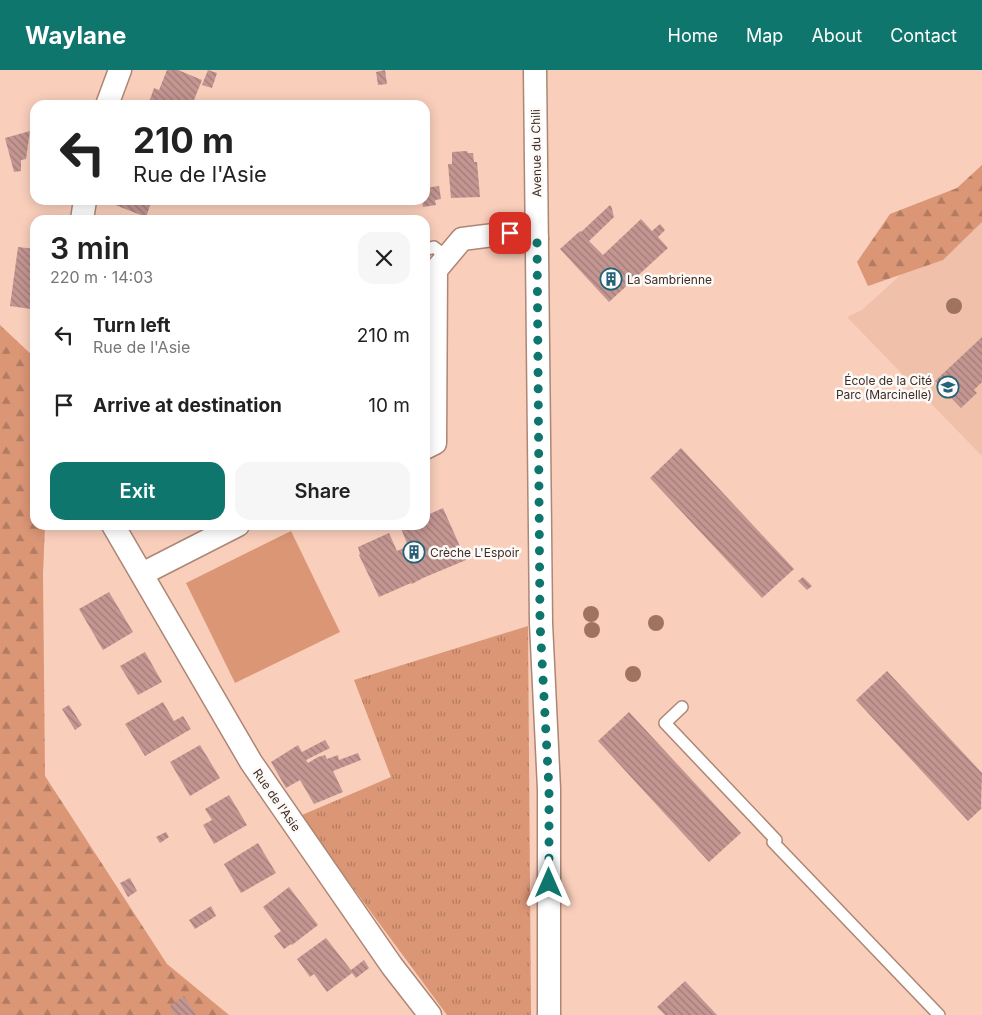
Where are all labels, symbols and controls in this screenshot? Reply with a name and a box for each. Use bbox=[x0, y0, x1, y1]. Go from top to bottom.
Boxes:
text: Waylane bbox=[25, 21, 126, 50]
text: Home bbox=[668, 25, 718, 46]
text: Map bbox=[746, 25, 783, 46]
text: About bbox=[811, 25, 862, 46]
text: Contact bbox=[890, 25, 957, 46]
street label: Avenue du Chili bbox=[528, 109, 544, 197]
text: 210 m bbox=[133, 119, 234, 161]
icon: left bbox=[50, 120, 115, 185]
text: Rue de l'Asie bbox=[133, 161, 267, 187]
pin bbox=[489, 212, 531, 254]
icon: arrive bbox=[496, 219, 524, 247]
text: 3 min bbox=[50, 230, 130, 266]
button: close bbox=[358, 232, 410, 284]
text: 220 m · 14:03 bbox=[50, 267, 153, 287]
building icon: La Sambrienne bbox=[599, 267, 623, 291]
place label: La Sambrienne bbox=[627, 272, 712, 287]
text: Turn left bbox=[93, 314, 171, 337]
icon: left bbox=[50, 321, 78, 349]
text: 210 m bbox=[357, 324, 410, 347]
text: Rue de l'Asie bbox=[93, 337, 190, 357]
place label: École de la Cité Parc (Marcinelle) bbox=[836, 373, 932, 402]
school or university icon: École de la Cité Parc (Marcinelle) bbox=[936, 375, 960, 399]
icon: arrive bbox=[50, 391, 78, 419]
text: Arrive at destination bbox=[93, 394, 282, 417]
text: 10 m bbox=[368, 394, 410, 417]
button: Exit bbox=[50, 462, 225, 520]
button: Share bbox=[235, 462, 410, 520]
building icon: Crèche L'Espoir bbox=[402, 540, 426, 564]
place label: Crèche L'Espoir bbox=[430, 545, 520, 560]
street label: Rue de l'Asie bbox=[250, 766, 304, 834]
position arrow bbox=[522, 856, 574, 908]

